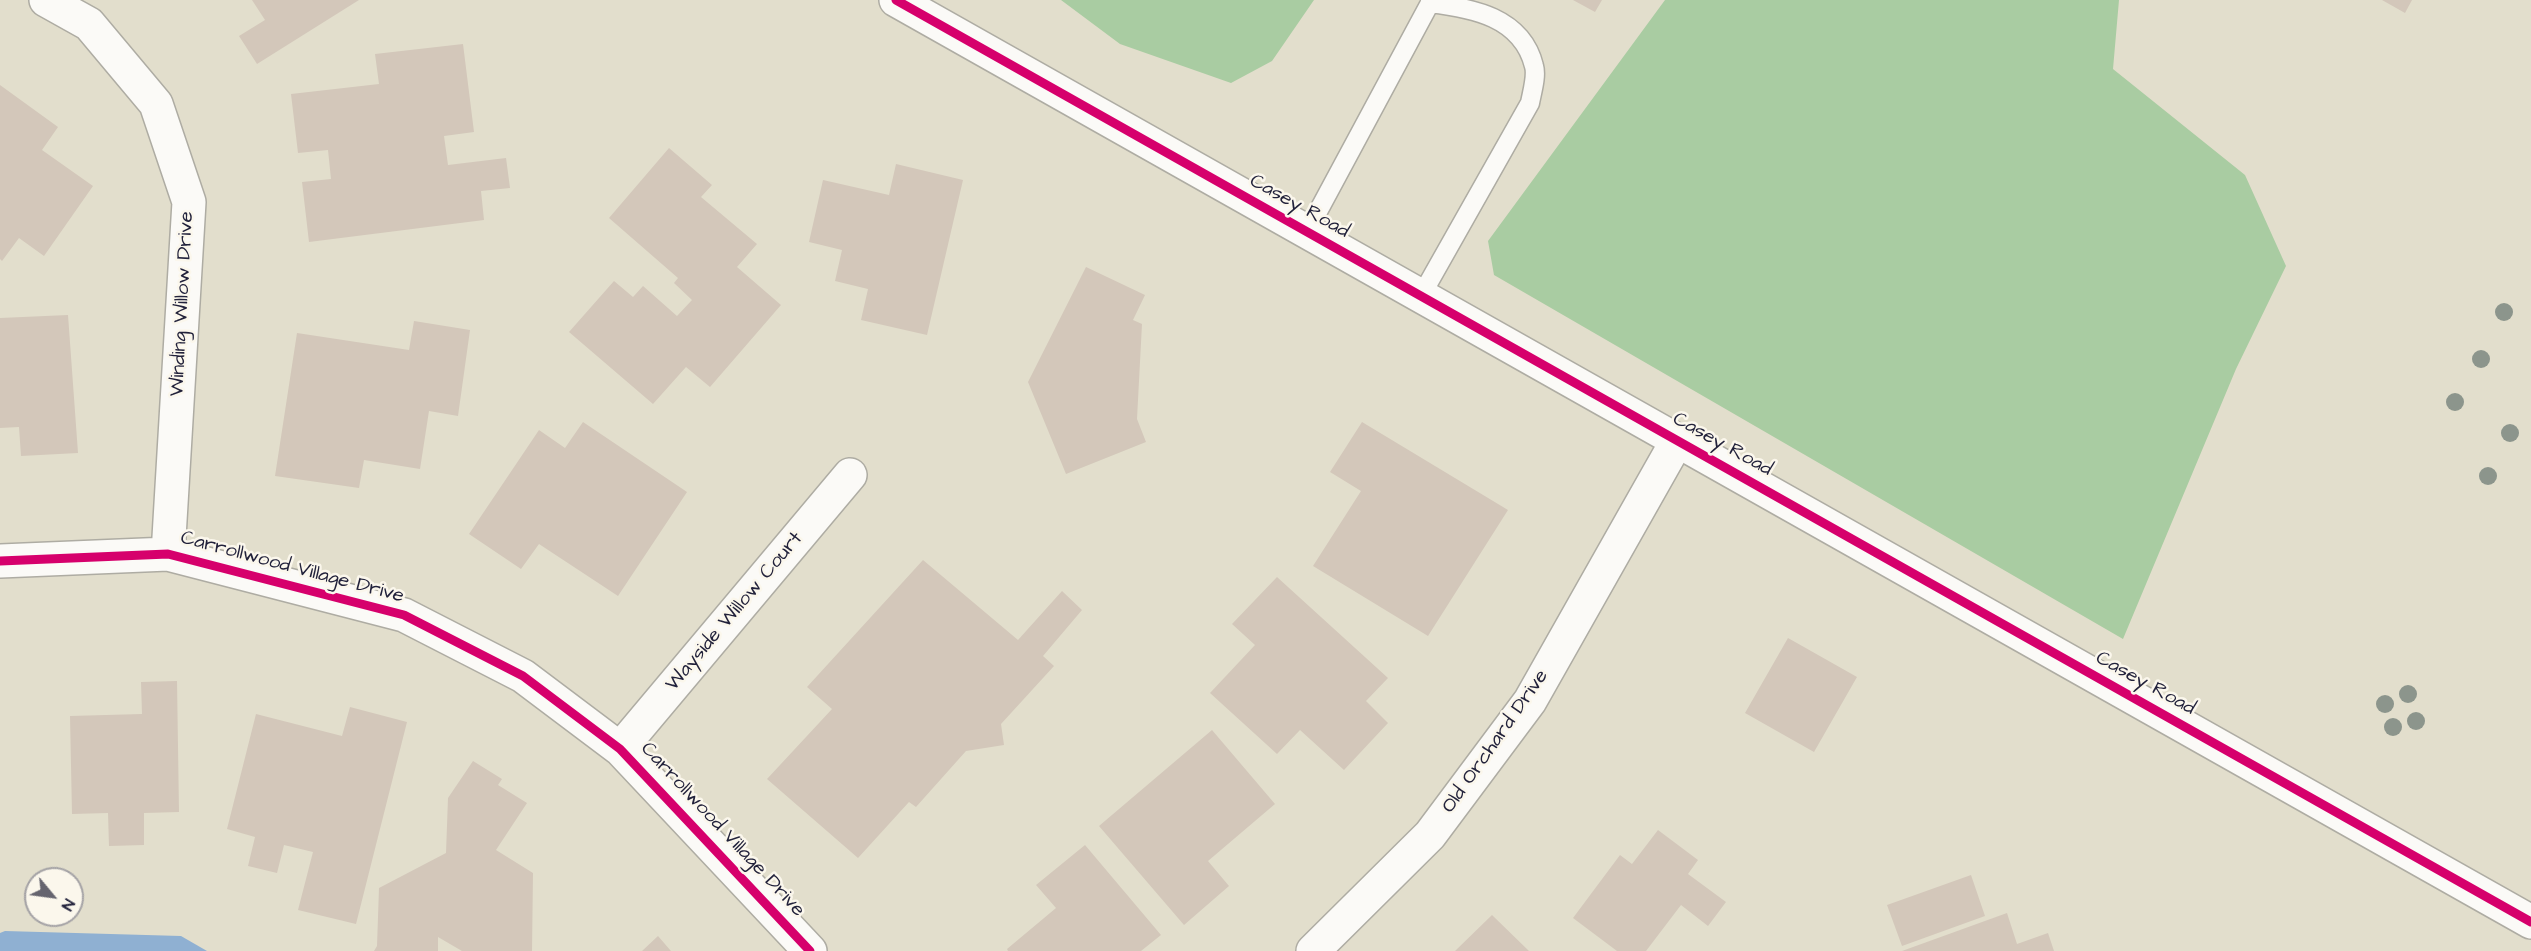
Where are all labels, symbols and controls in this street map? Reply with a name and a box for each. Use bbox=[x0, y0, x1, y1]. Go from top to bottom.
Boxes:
street label: Casey Road bbox=[1245, 170, 1353, 244]
street label: Winding Willow Drive bbox=[166, 211, 200, 397]
street label: Casey Road bbox=[1668, 408, 1776, 482]
street label: Carrollwood Village Drive bbox=[178, 527, 406, 609]
street label: Wayside Willow Court bbox=[661, 528, 809, 696]
street label: Casey Road bbox=[2091, 647, 2199, 721]
street label: Old Orchard Drive bbox=[1438, 666, 1554, 818]
street label: Carrollwood Village Drive bbox=[635, 738, 809, 922]
north arrow bbox=[24, 867, 84, 927]
text: N bbox=[56, 895, 80, 914]

